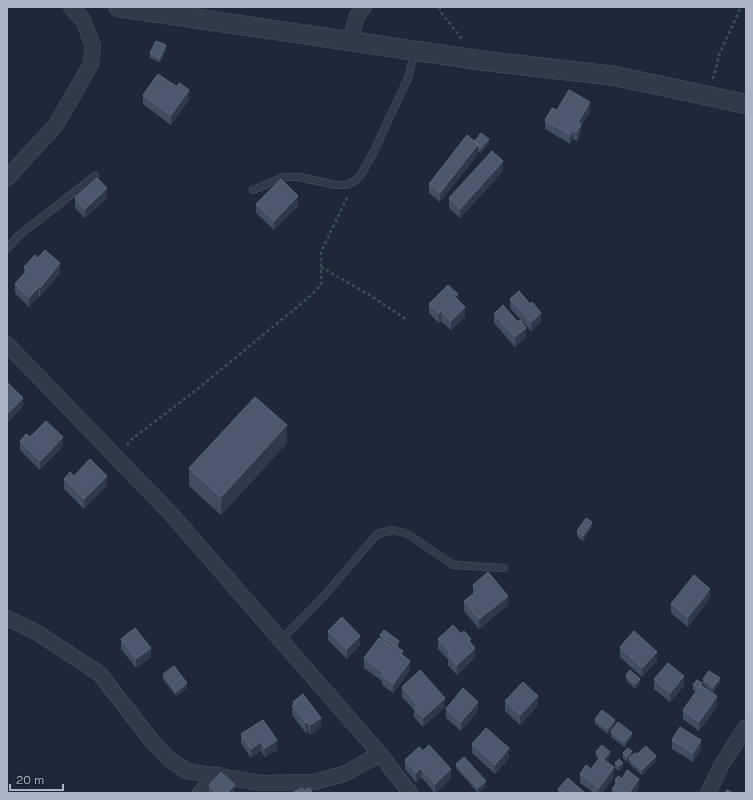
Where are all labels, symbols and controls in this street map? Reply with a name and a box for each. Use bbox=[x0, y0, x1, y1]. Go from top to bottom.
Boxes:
scale bar bbox=[10, 766, 63, 792]
text: 20 m bbox=[16, 772, 44, 788]

